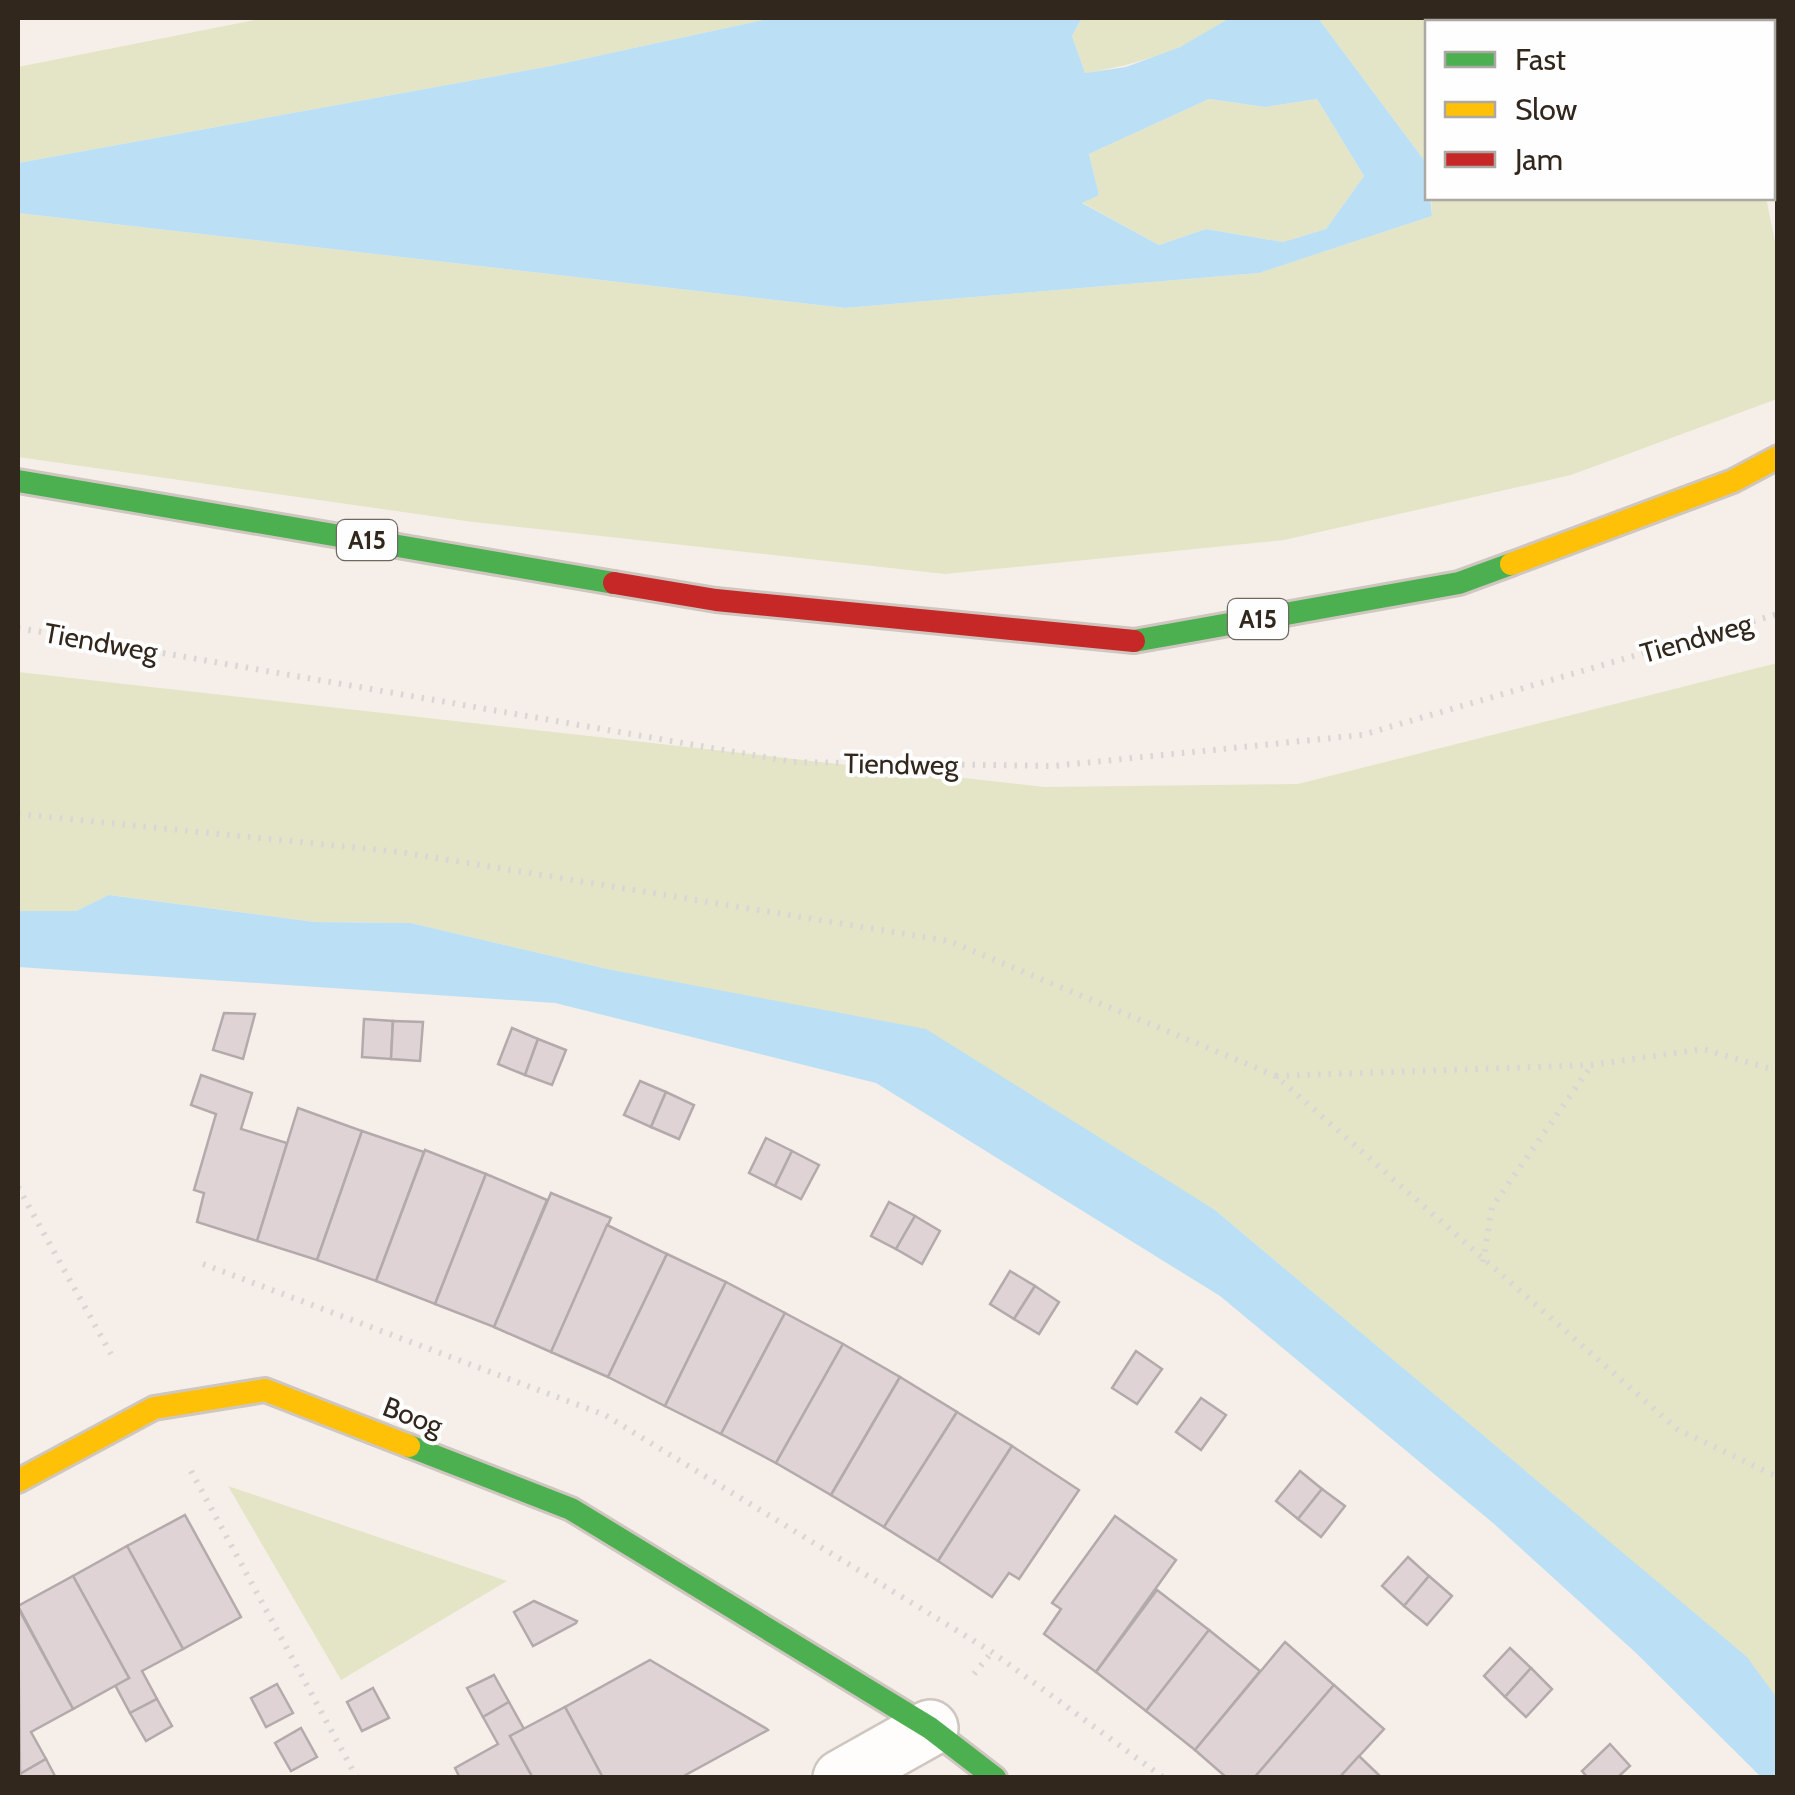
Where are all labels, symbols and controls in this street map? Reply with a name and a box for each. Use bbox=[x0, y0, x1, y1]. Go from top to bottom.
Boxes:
legend bbox=[1425, 20, 1775, 200]
text: Fast bbox=[1515, 41, 1566, 78]
text: Slow bbox=[1515, 91, 1578, 128]
text: Jam bbox=[1514, 141, 1563, 178]
road number: A15 bbox=[337, 520, 397, 560]
road number: A15 bbox=[1228, 599, 1288, 639]
street label: Tiendweg bbox=[1636, 606, 1757, 670]
street label: Tiendweg bbox=[42, 615, 161, 669]
street label: Tiendweg bbox=[843, 746, 960, 782]
street label: Boog bbox=[378, 1389, 449, 1443]

